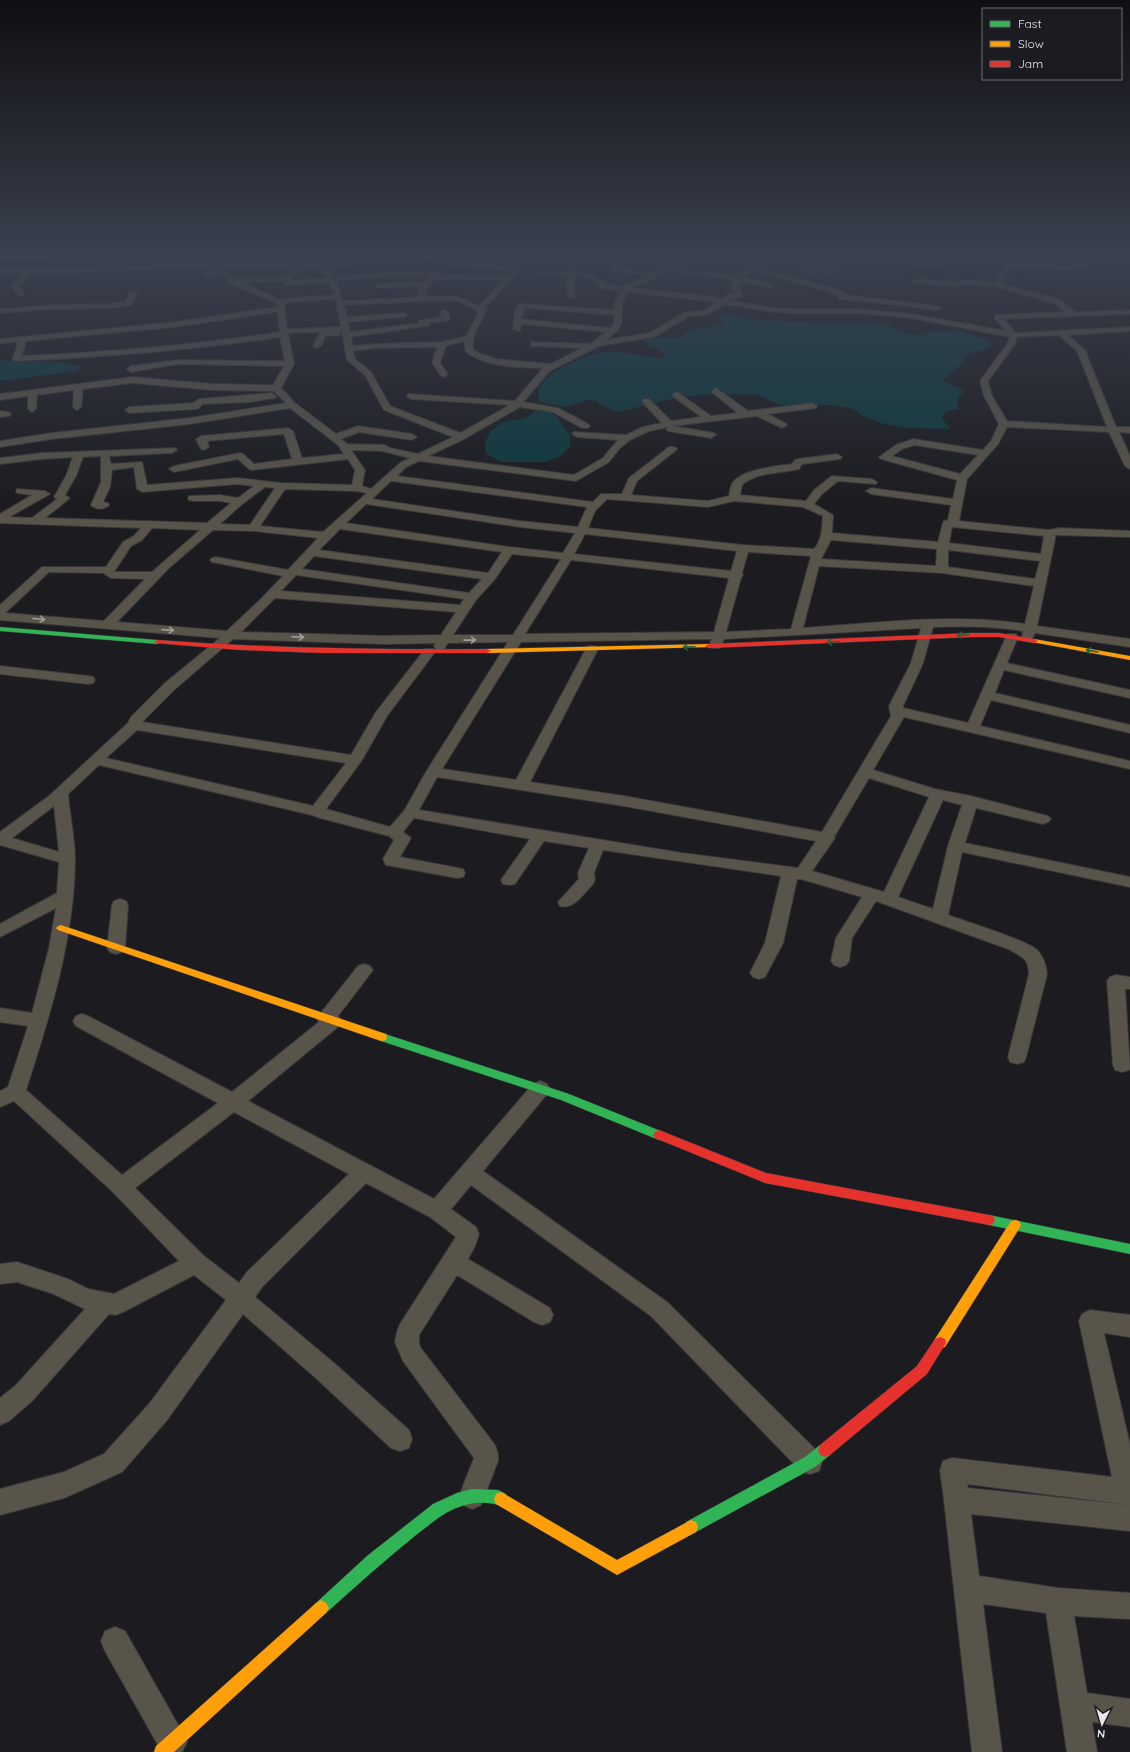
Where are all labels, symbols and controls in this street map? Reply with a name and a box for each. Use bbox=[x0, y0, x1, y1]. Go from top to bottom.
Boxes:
legend bbox=[982, 8, 1122, 80]
text: Fast bbox=[1018, 16, 1042, 31]
text: Slow bbox=[1018, 36, 1044, 51]
text: Jam bbox=[1018, 56, 1043, 71]
one-way arrow bbox=[32, 615, 45, 623]
one-way arrow bbox=[161, 627, 174, 634]
one-way arrow bbox=[957, 632, 970, 639]
one-way arrow bbox=[291, 634, 304, 641]
one-way arrow bbox=[463, 636, 476, 644]
one-way arrow bbox=[827, 638, 840, 645]
one-way arrow bbox=[683, 643, 696, 651]
one-way arrow bbox=[1085, 647, 1098, 655]
north arrow bbox=[1082, 1704, 1122, 1744]
text: N bbox=[1096, 1727, 1106, 1741]

